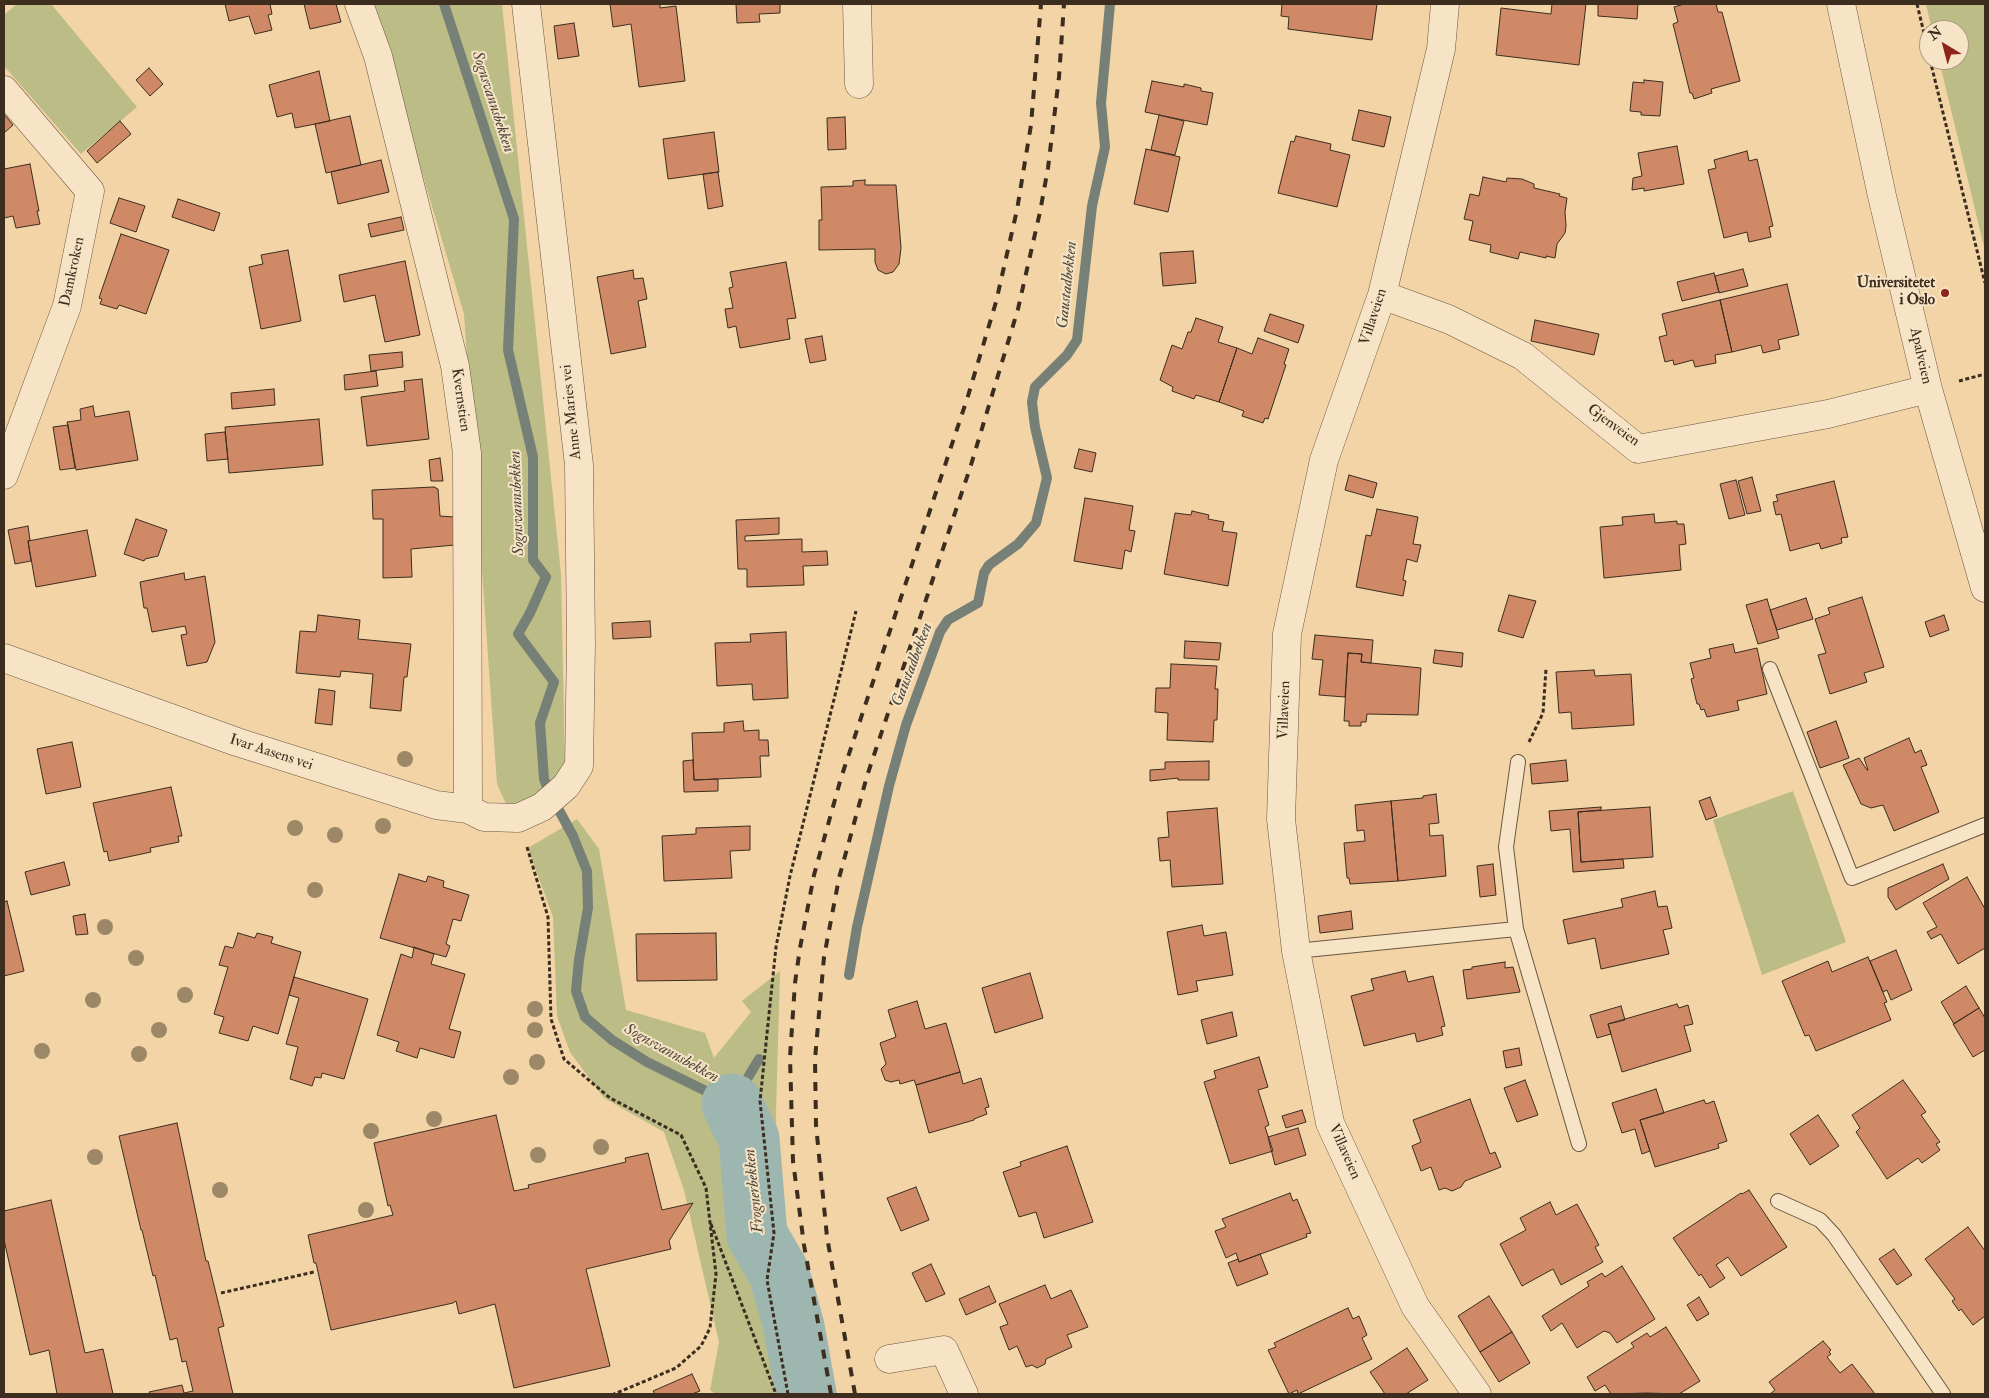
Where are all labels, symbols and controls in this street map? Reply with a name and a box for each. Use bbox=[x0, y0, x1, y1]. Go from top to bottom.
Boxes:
north arrow bbox=[1919, 20, 1969, 70]
text: N bbox=[1925, 23, 1945, 44]
water label: Sognsvannsbekken bbox=[467, 49, 517, 155]
street label: Damkroken bbox=[57, 235, 89, 309]
water label: Gaustadbekken bbox=[1054, 240, 1082, 330]
place label: Universitetet i Oslo bbox=[1857, 275, 1935, 310]
street label: Villaveien bbox=[1356, 286, 1392, 348]
marker: Universitetet i Oslo bbox=[1939, 287, 1951, 299]
street label: Apalveien bbox=[1905, 326, 1935, 386]
street label: Anne Maries vei bbox=[558, 363, 586, 461]
street label: Kvernstien bbox=[447, 367, 473, 433]
street label: Gjenveien bbox=[1583, 401, 1643, 451]
water label: Sognsvannsbekken bbox=[507, 450, 529, 556]
water label: Gaustadbekken bbox=[888, 621, 938, 709]
street label: Villaveien bbox=[1275, 680, 1295, 740]
street label: Ivar Aasens vei bbox=[227, 731, 315, 775]
water label: Sognsvannsbekken bbox=[620, 1020, 722, 1088]
street label: Villaveien bbox=[1324, 1122, 1364, 1182]
water label: Frognerbekken bbox=[741, 1148, 769, 1234]

